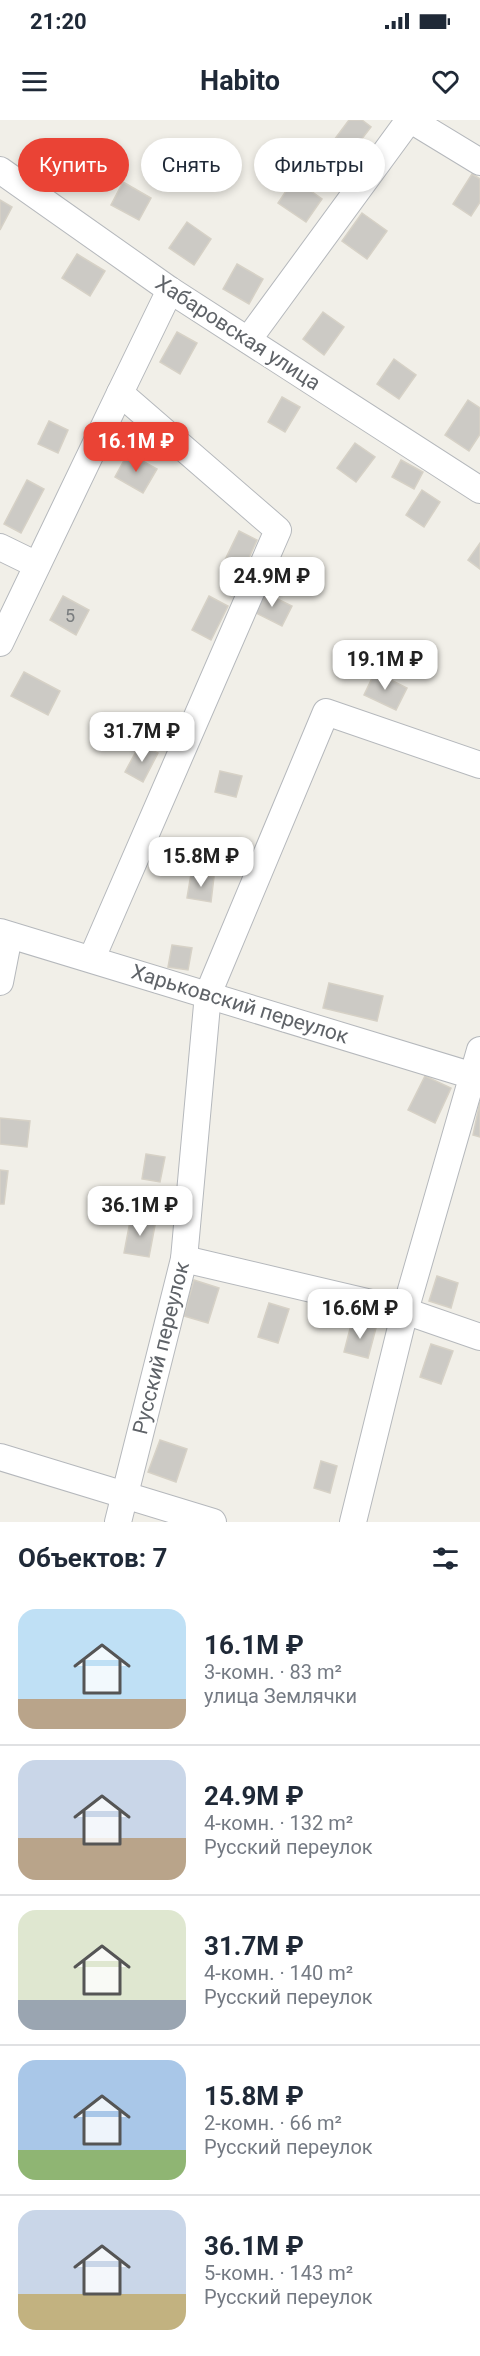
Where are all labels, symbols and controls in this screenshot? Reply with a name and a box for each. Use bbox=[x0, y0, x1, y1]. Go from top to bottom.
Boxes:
text: 21:20 bbox=[30, 9, 87, 34]
icon: menu bbox=[18, 65, 51, 98]
text: Habito bbox=[200, 65, 280, 97]
icon: heart bbox=[429, 65, 462, 98]
chip: Купить bbox=[18, 138, 129, 192]
chip: Снять bbox=[141, 138, 242, 192]
chip: Фильтры bbox=[254, 138, 385, 192]
street label: Хабаровская улица bbox=[151, 271, 325, 395]
pin: 16.1M ₽ bbox=[81, 422, 191, 473]
text: 16.1M ₽ bbox=[98, 429, 174, 453]
pin: 24.9M ₽ bbox=[217, 557, 327, 608]
text: 24.9M ₽ bbox=[234, 564, 310, 588]
house number: 5 bbox=[65, 605, 75, 626]
pin: 19.1M ₽ bbox=[330, 640, 440, 691]
text: 19.1M ₽ bbox=[347, 647, 423, 671]
pin: 31.7M ₽ bbox=[87, 712, 197, 763]
text: 31.7M ₽ bbox=[104, 719, 180, 743]
pin: 15.8M ₽ bbox=[146, 837, 256, 888]
text: 15.8M ₽ bbox=[163, 844, 239, 868]
street label: Харьковский переулок bbox=[129, 960, 352, 1049]
pin: 36.1M ₽ bbox=[85, 1186, 195, 1237]
text: 36.1M ₽ bbox=[102, 1193, 178, 1217]
street label: Русский переулок bbox=[128, 1259, 194, 1437]
pin: 16.6M ₽ bbox=[305, 1289, 415, 1340]
text: 16.6M ₽ bbox=[322, 1296, 398, 1320]
icon: filters bbox=[429, 1542, 462, 1575]
text: Объектов: 7 bbox=[18, 1543, 167, 1573]
text: 16.1M ₽ bbox=[204, 1630, 304, 1660]
icon: home bbox=[66, 1633, 138, 1705]
text: 3-комн. · 83 m² bbox=[204, 1660, 342, 1684]
text: улица Землячки bbox=[204, 1684, 357, 1708]
text: 24.9M ₽ bbox=[204, 1781, 304, 1811]
icon: home bbox=[66, 1784, 138, 1856]
text: 4-комн. · 132 m² bbox=[204, 1811, 353, 1835]
text: Русский переулок bbox=[204, 1835, 373, 1859]
text: 31.7M ₽ bbox=[204, 1931, 304, 1961]
icon: home bbox=[66, 1934, 138, 2006]
text: 4-комн. · 140 m² bbox=[204, 1961, 353, 1985]
text: Русский переулок bbox=[204, 1985, 373, 2009]
text: 15.8M ₽ bbox=[204, 2081, 304, 2111]
icon: home bbox=[66, 2084, 138, 2156]
text: 2-комн. · 66 m² bbox=[204, 2111, 342, 2135]
text: Русский переулок bbox=[204, 2135, 373, 2159]
text: 36.1M ₽ bbox=[204, 2231, 304, 2261]
icon: home bbox=[66, 2234, 138, 2306]
text: 5-комн. · 143 m² bbox=[204, 2261, 353, 2285]
text: Русский переулок bbox=[204, 2285, 373, 2309]

